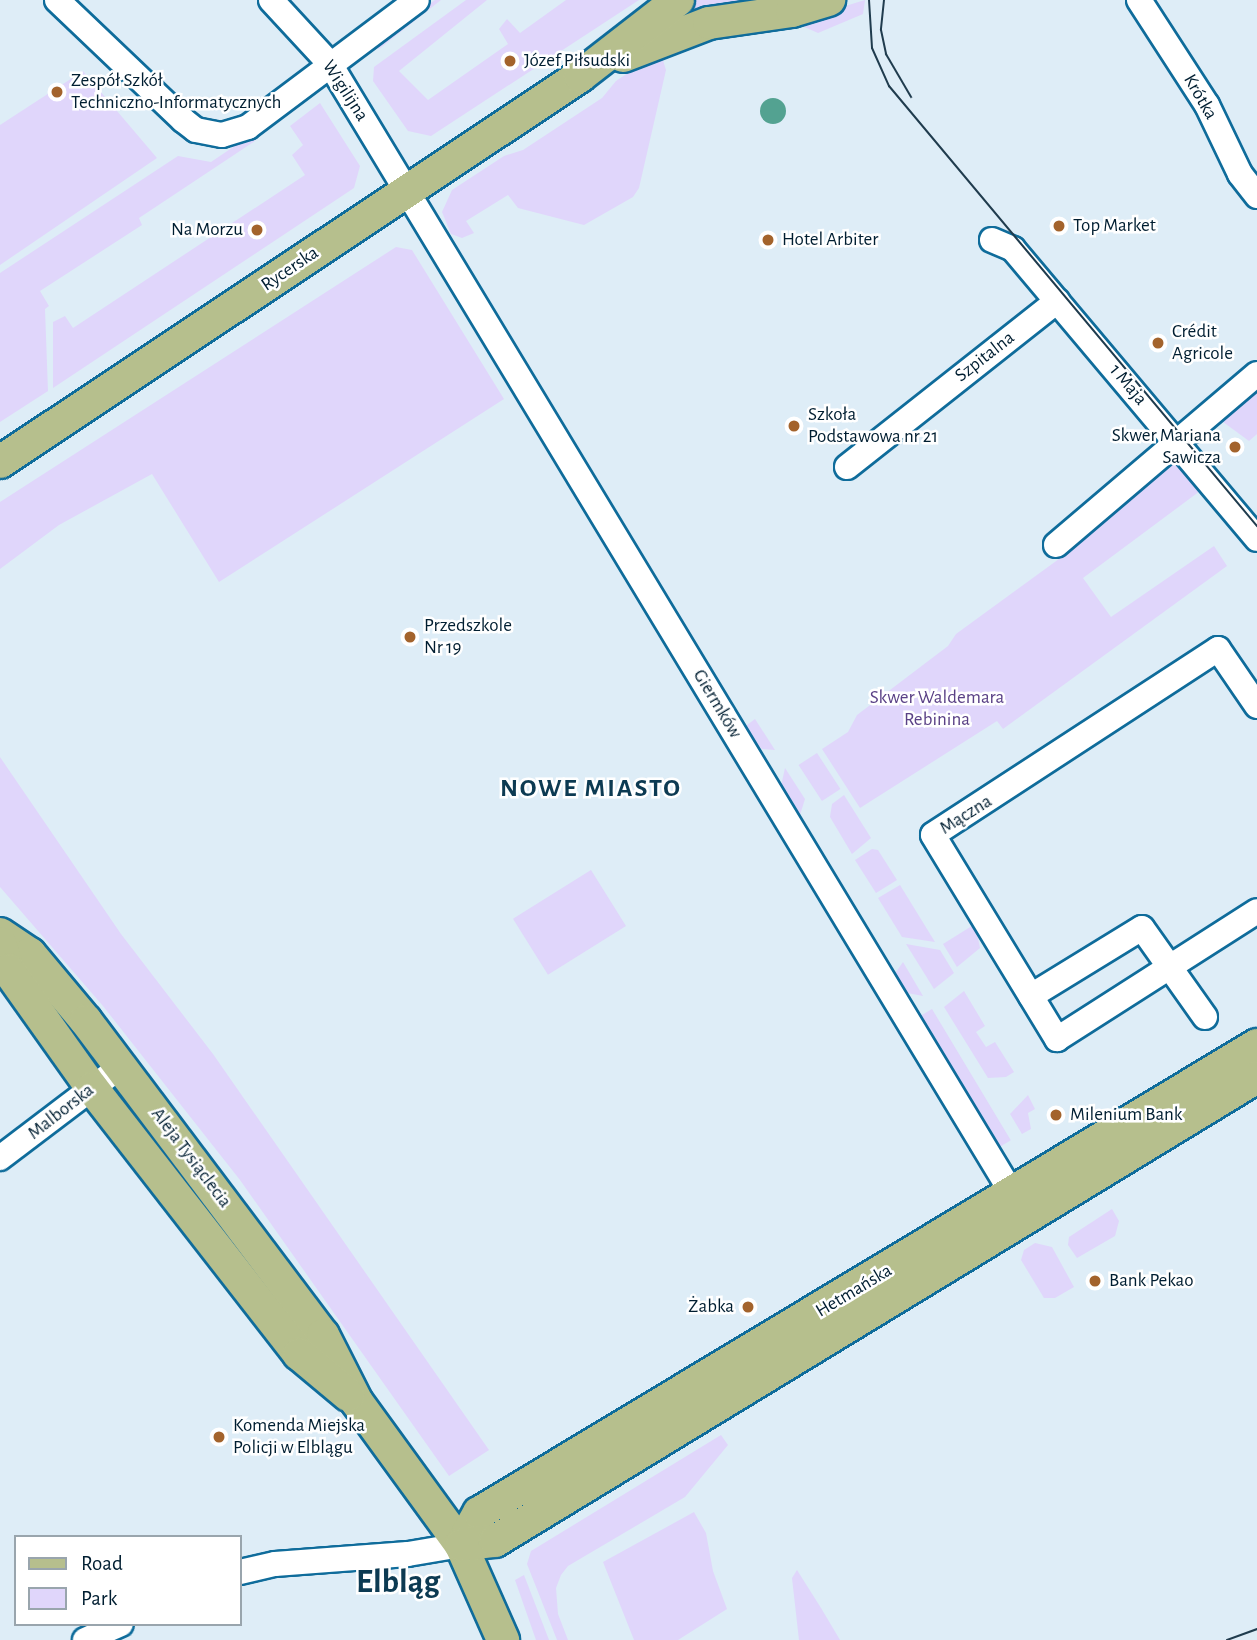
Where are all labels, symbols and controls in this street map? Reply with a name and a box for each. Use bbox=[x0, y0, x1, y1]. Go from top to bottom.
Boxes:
place label: Józef Piłsudski bbox=[524, 50, 630, 72]
marker: Józef Piłsudski bbox=[502, 53, 518, 69]
street label: Wigilijna bbox=[317, 56, 373, 126]
place label: Zespół Szkół Techniczno-Informatycznych bbox=[71, 70, 281, 114]
street label: Krótka bbox=[1178, 70, 1222, 124]
marker: Zespół Szkół Techniczno-Informatycznych bbox=[49, 84, 65, 100]
place label: Top Market bbox=[1073, 215, 1156, 237]
marker: Top Market bbox=[1051, 218, 1067, 234]
place label: Na Morzu bbox=[171, 219, 243, 241]
marker: Na Morzu bbox=[249, 222, 265, 238]
place label: Hotel Arbiter bbox=[782, 229, 878, 251]
marker: Hotel Arbiter bbox=[760, 232, 776, 248]
street label: Rycerska bbox=[257, 242, 323, 296]
place label: Crédit Agricole bbox=[1172, 321, 1233, 365]
street label: Szpitalna bbox=[951, 327, 1019, 387]
marker: Crédit Agricole bbox=[1150, 335, 1166, 351]
street label: 1 Maja bbox=[1104, 360, 1152, 410]
place label: Szkoła Podstawowa nr 21 bbox=[808, 404, 938, 448]
marker: Szkoła Podstawowa nr 21 bbox=[786, 418, 802, 434]
place label: Skwer Mariana Sawicza bbox=[1112, 425, 1221, 469]
marker: Skwer Mariana Sawicza bbox=[1227, 439, 1243, 455]
place label: Przedszkole Nr 19 bbox=[424, 615, 512, 659]
marker: Przedszkole Nr 19 bbox=[402, 629, 418, 645]
street label: Giermków bbox=[688, 665, 746, 743]
park label: Skwer Waldemara Rebinina bbox=[870, 687, 1004, 731]
district label: NOWE MIASTO bbox=[501, 773, 681, 805]
street label: Mączna bbox=[936, 790, 996, 840]
street label: Malborska bbox=[23, 1079, 99, 1145]
street label: Aleja Tysiąclecia bbox=[146, 1103, 236, 1213]
place label: Milenium Bank bbox=[1070, 1104, 1183, 1126]
marker: Milenium Bank bbox=[1048, 1107, 1064, 1123]
street label: Hetmańska bbox=[812, 1259, 896, 1323]
place label: Bank Pekao bbox=[1109, 1270, 1194, 1292]
marker: Bank Pekao bbox=[1087, 1273, 1103, 1289]
place label: Żabka bbox=[688, 1296, 734, 1318]
marker: Żabka bbox=[740, 1299, 756, 1315]
place label: Komenda Miejska Policji w Elblągu bbox=[233, 1415, 365, 1459]
marker: Komenda Miejska Policji w Elblągu bbox=[211, 1429, 227, 1445]
legend bbox=[14, 1535, 242, 1626]
text: Road bbox=[81, 1553, 123, 1574]
district label: Elbląg bbox=[356, 1563, 440, 1603]
text: Park bbox=[81, 1588, 117, 1609]

